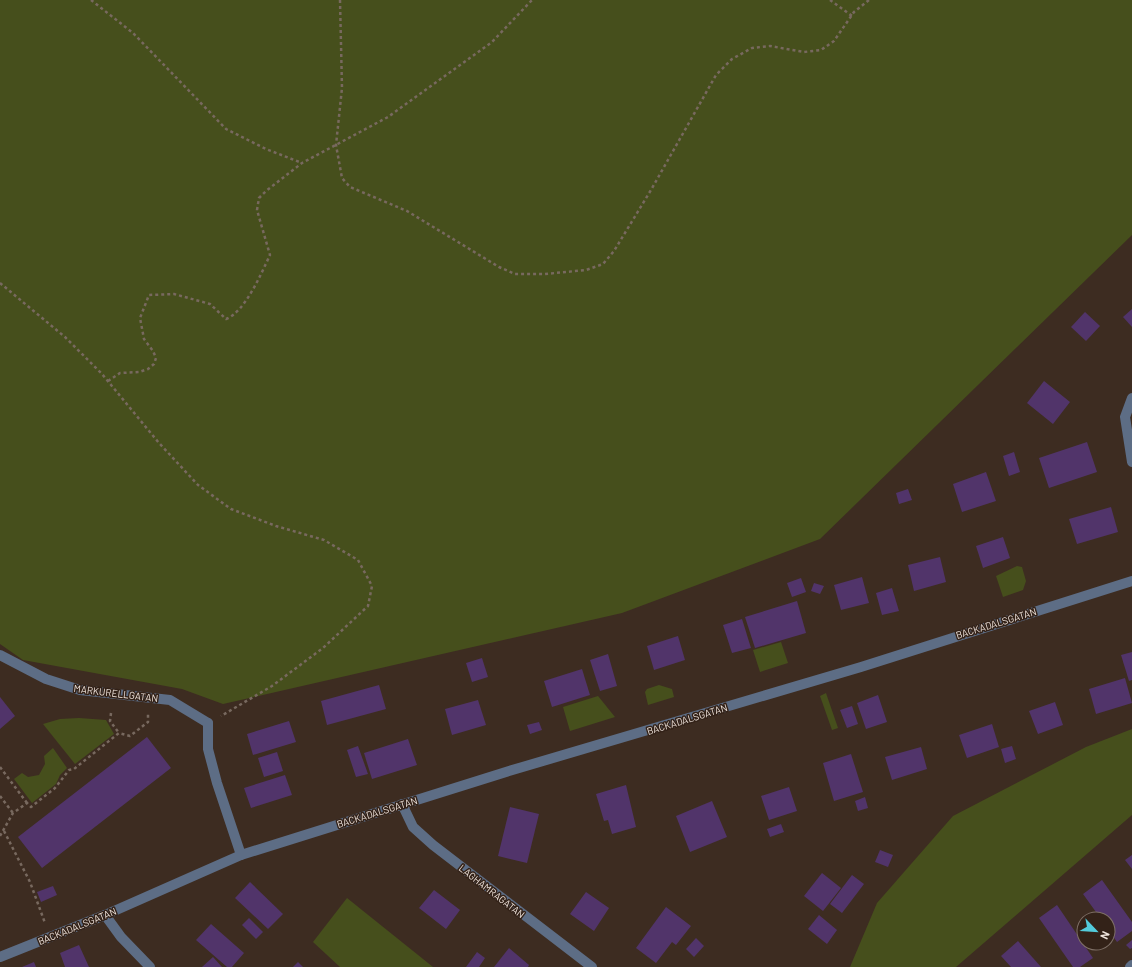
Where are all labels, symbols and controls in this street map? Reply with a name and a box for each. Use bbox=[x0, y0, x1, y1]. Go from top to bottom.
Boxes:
street label: BACKADALSGATAN bbox=[954, 605, 1038, 641]
street label: MARKURELLGATAN bbox=[73, 682, 159, 704]
street label: BACKADALSGATAN bbox=[645, 701, 729, 737]
street label: BACKADALSGATAN bbox=[335, 794, 419, 830]
street label: LAGHAMRAGATAN bbox=[457, 862, 527, 920]
street label: BACKADALSGATAN bbox=[36, 905, 118, 947]
north arrow bbox=[1076, 911, 1116, 951]
text: N bbox=[1098, 929, 1113, 942]

